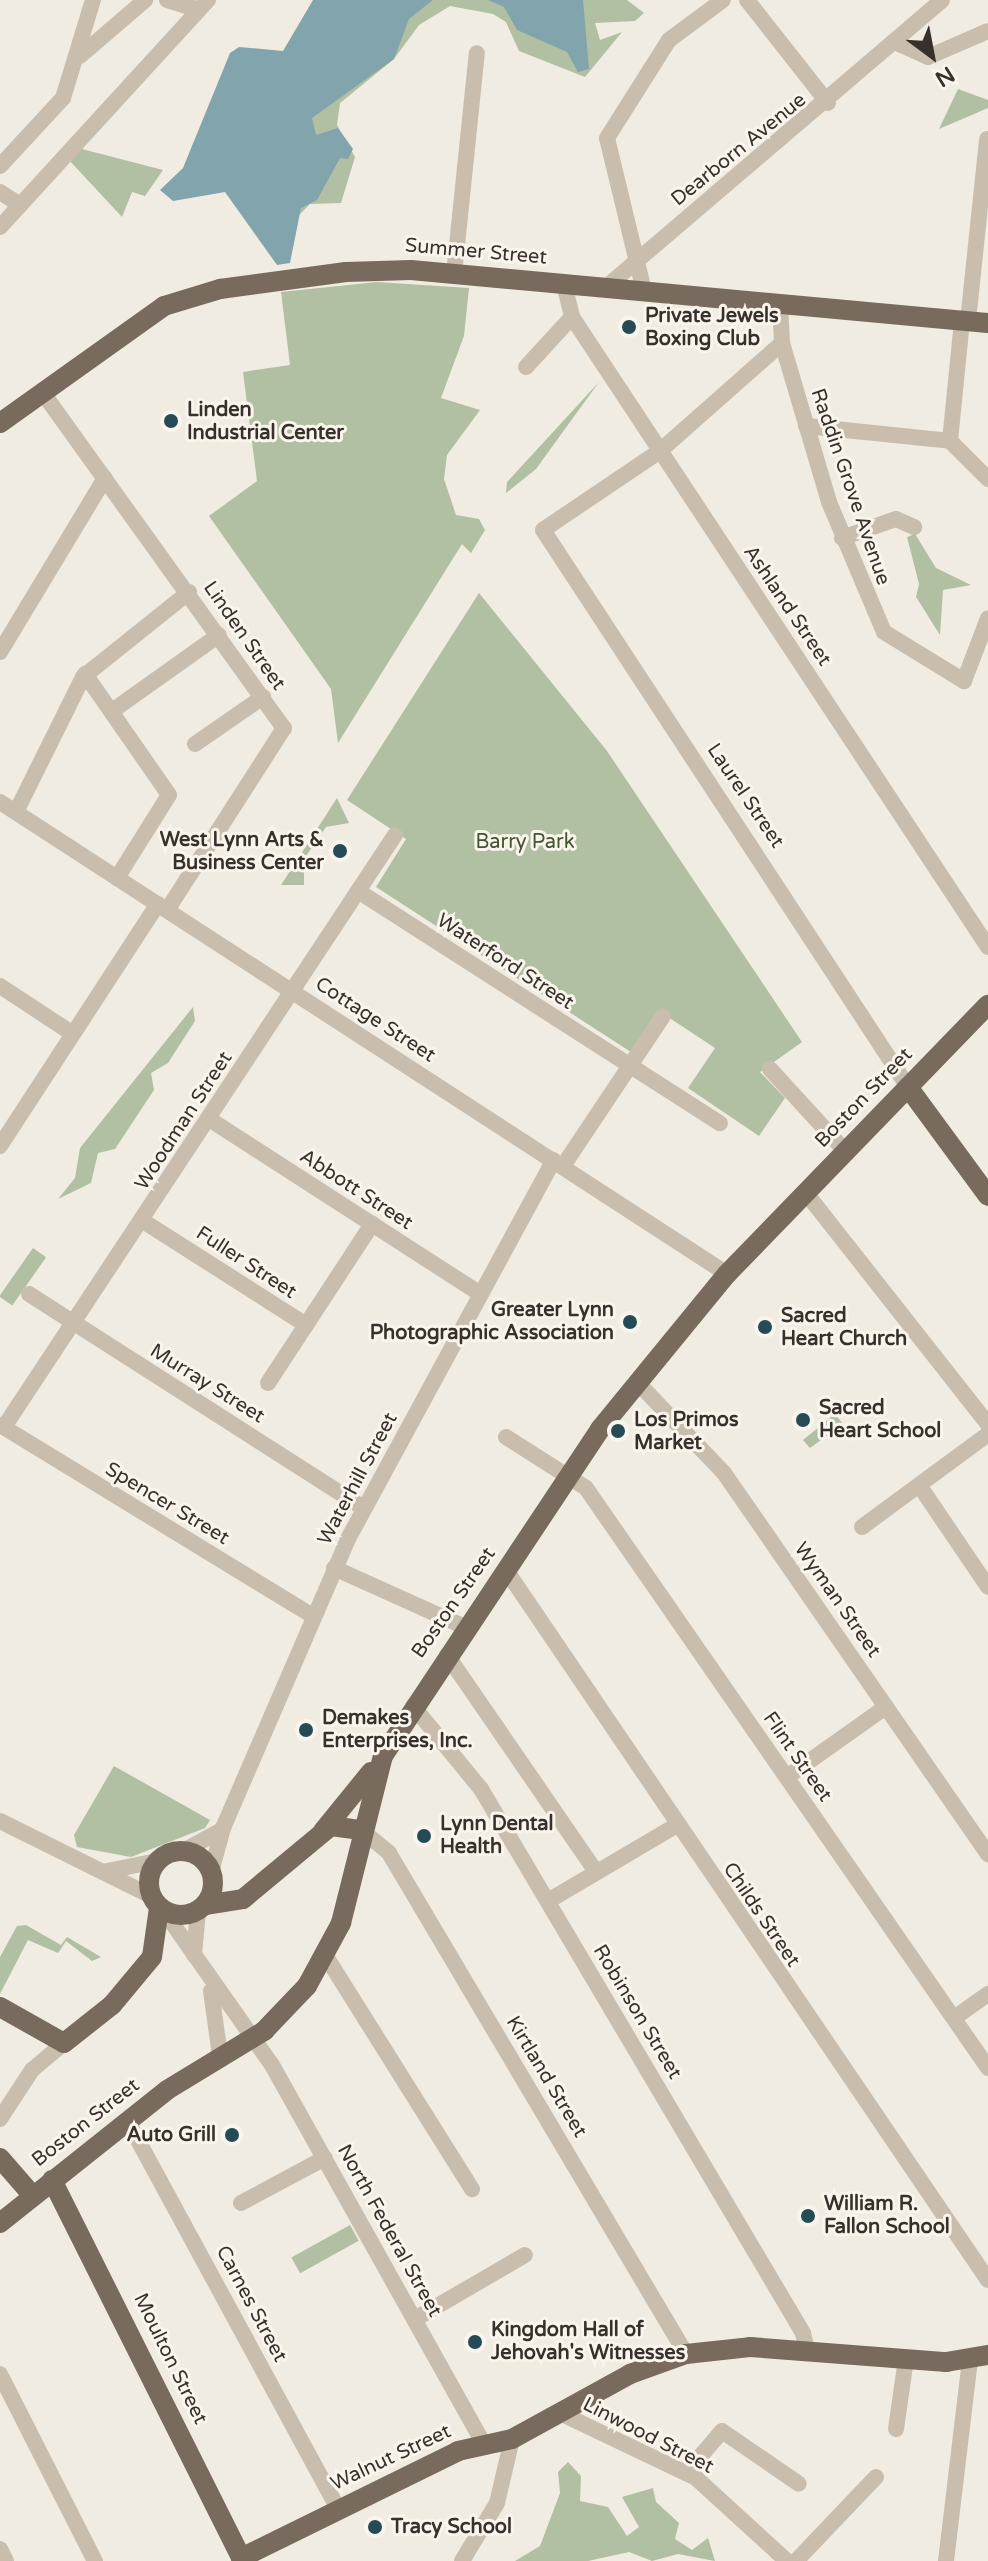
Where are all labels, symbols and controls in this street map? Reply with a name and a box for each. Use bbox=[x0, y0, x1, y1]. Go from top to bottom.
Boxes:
north arrow bbox=[892, 16, 972, 96]
text: N bbox=[930, 61, 959, 92]
street label: Dearborn Avenue bbox=[667, 88, 811, 212]
street label: Summer Street bbox=[404, 234, 548, 270]
place label: Private Jewels Boxing Club bbox=[645, 304, 779, 351]
marker: Private Jewels Boxing Club bbox=[620, 318, 638, 336]
street label: Raddin Grove Avenue bbox=[805, 386, 895, 588]
place label: Linden Industrial Center bbox=[187, 398, 344, 445]
marker: Linden Industrial Center bbox=[162, 412, 180, 430]
street label: Ashland Street bbox=[738, 541, 836, 671]
street label: Linden Street bbox=[198, 577, 290, 695]
street label: Laurel Street bbox=[701, 739, 789, 853]
place label: West Lynn Arts & Business Center bbox=[160, 828, 324, 875]
park label: Barry Park bbox=[475, 830, 575, 854]
marker: West Lynn Arts & Business Center bbox=[331, 842, 349, 860]
street label: Waterford Street bbox=[432, 909, 578, 1015]
street label: Cottage Street bbox=[310, 972, 440, 1068]
street label: Boston Street bbox=[810, 1043, 918, 1153]
street label: Woodman Street bbox=[130, 1047, 238, 1195]
street label: Abbott Street bbox=[295, 1145, 417, 1235]
street label: Fuller Street bbox=[191, 1222, 301, 1304]
place label: Greater Lynn Photographic Association bbox=[370, 1298, 614, 1345]
place label: Sacred Heart Church bbox=[781, 1304, 907, 1351]
marker: Greater Lynn Photographic Association bbox=[621, 1313, 639, 1331]
marker: Sacred Heart Church bbox=[756, 1318, 774, 1336]
street label: Murray Street bbox=[145, 1339, 269, 1429]
place label: Sacred Heart School bbox=[819, 1396, 941, 1443]
place label: Los Primos Market bbox=[634, 1408, 739, 1455]
street label: Waterhill Street bbox=[313, 1409, 403, 1549]
marker: Sacred Heart School bbox=[794, 1411, 812, 1429]
marker: Los Primos Market bbox=[609, 1422, 627, 1440]
street label: Spencer Street bbox=[101, 1458, 233, 1550]
street label: Wyman Street bbox=[788, 1538, 886, 1662]
street label: Boston Street bbox=[407, 1543, 501, 1663]
place label: Demakes Enterprises, Inc. bbox=[322, 1706, 473, 1753]
street label: Flint Street bbox=[757, 1708, 837, 1806]
marker: Demakes Enterprises, Inc. bbox=[297, 1721, 315, 1739]
place label: Lynn Dental Health bbox=[440, 1812, 554, 1859]
marker: Lynn Dental Health bbox=[415, 1827, 433, 1845]
street label: Childs Street bbox=[717, 1858, 805, 1972]
street label: Robinson Street bbox=[587, 1940, 687, 2084]
street label: Kirtland Street bbox=[500, 2012, 592, 2142]
street label: Boston Street bbox=[28, 2074, 144, 2172]
place label: Auto Grill bbox=[127, 2123, 216, 2147]
marker: Auto Grill bbox=[223, 2126, 241, 2144]
street label: North Federal Street bbox=[332, 2141, 446, 2321]
place label: William R. Fallon School bbox=[824, 2192, 950, 2239]
marker: William R. Fallon School bbox=[799, 2207, 817, 2225]
street label: Carnes Street bbox=[210, 2242, 292, 2366]
street label: Moulton Street bbox=[128, 2290, 212, 2428]
place label: Kingdom Hall of Jehovah's Witnesses bbox=[491, 2318, 685, 2365]
marker: Kingdom Hall of Jehovah's Witnesses bbox=[466, 2333, 484, 2351]
street label: Linwood Street bbox=[579, 2393, 717, 2479]
street label: Walnut Street bbox=[327, 2420, 455, 2496]
place label: Tracy School bbox=[391, 2515, 512, 2539]
marker: Tracy School bbox=[366, 2518, 384, 2536]

